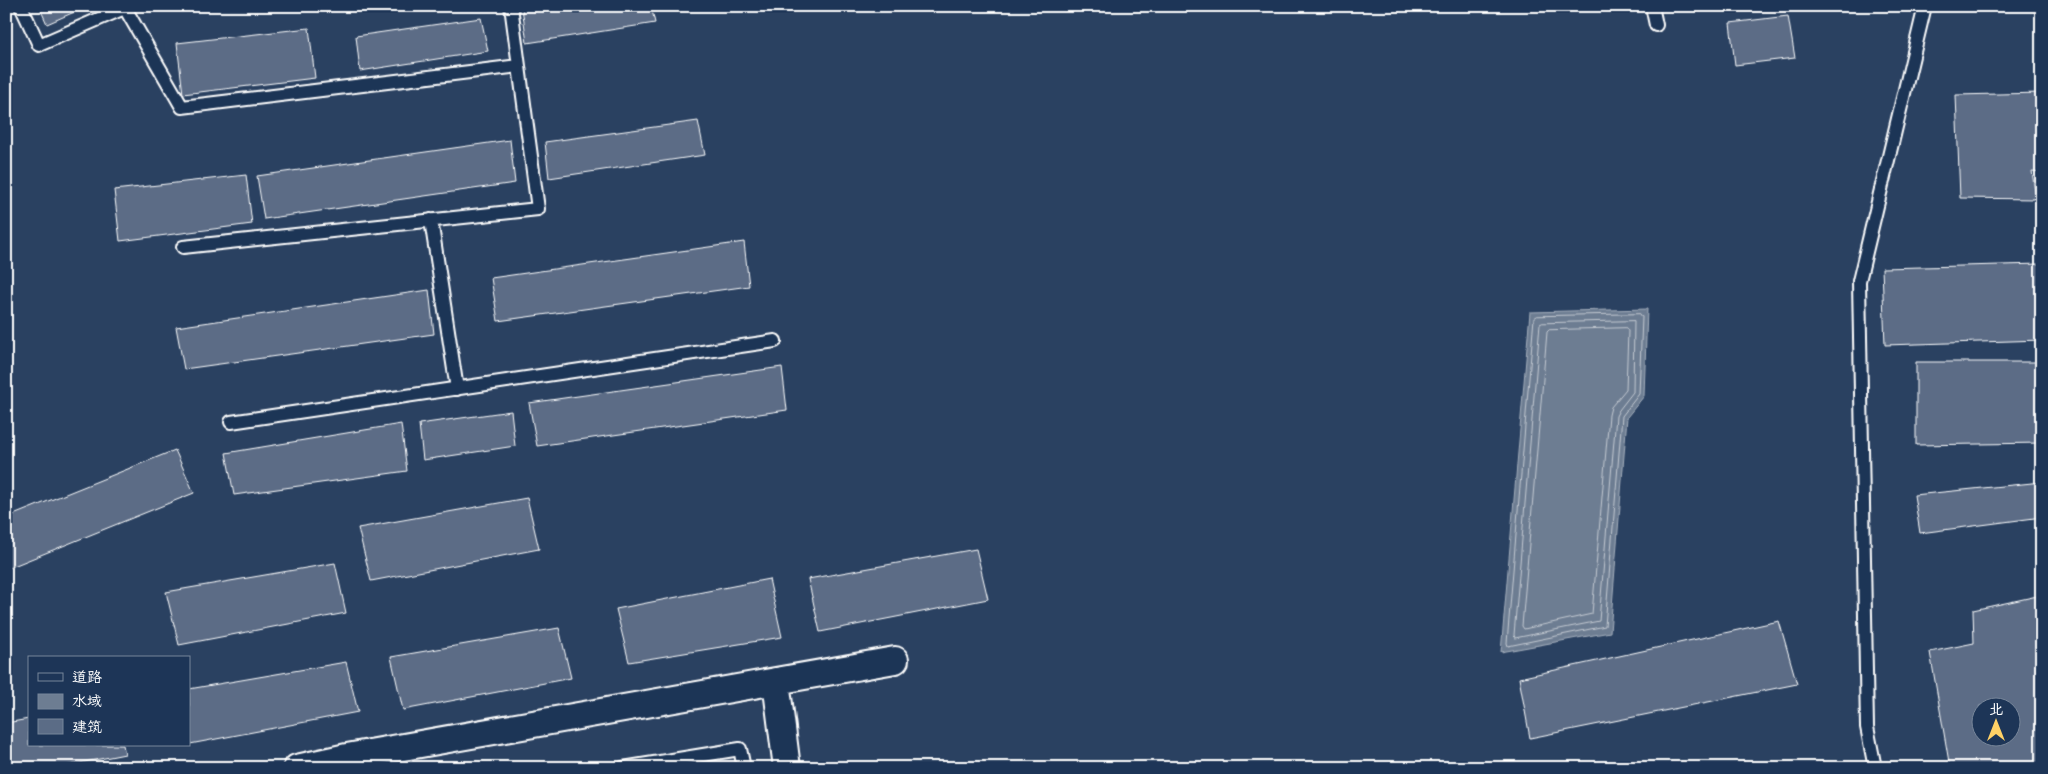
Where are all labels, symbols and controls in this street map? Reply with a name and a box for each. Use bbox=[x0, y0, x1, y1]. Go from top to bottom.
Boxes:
legend bbox=[28, 656, 190, 746]
text: 道路 bbox=[72, 664, 102, 687]
text: 水域 bbox=[72, 688, 102, 711]
north arrow bbox=[1970, 696, 2020, 746]
text: 北 bbox=[1989, 698, 2003, 719]
text: 建筑 bbox=[72, 714, 102, 737]

